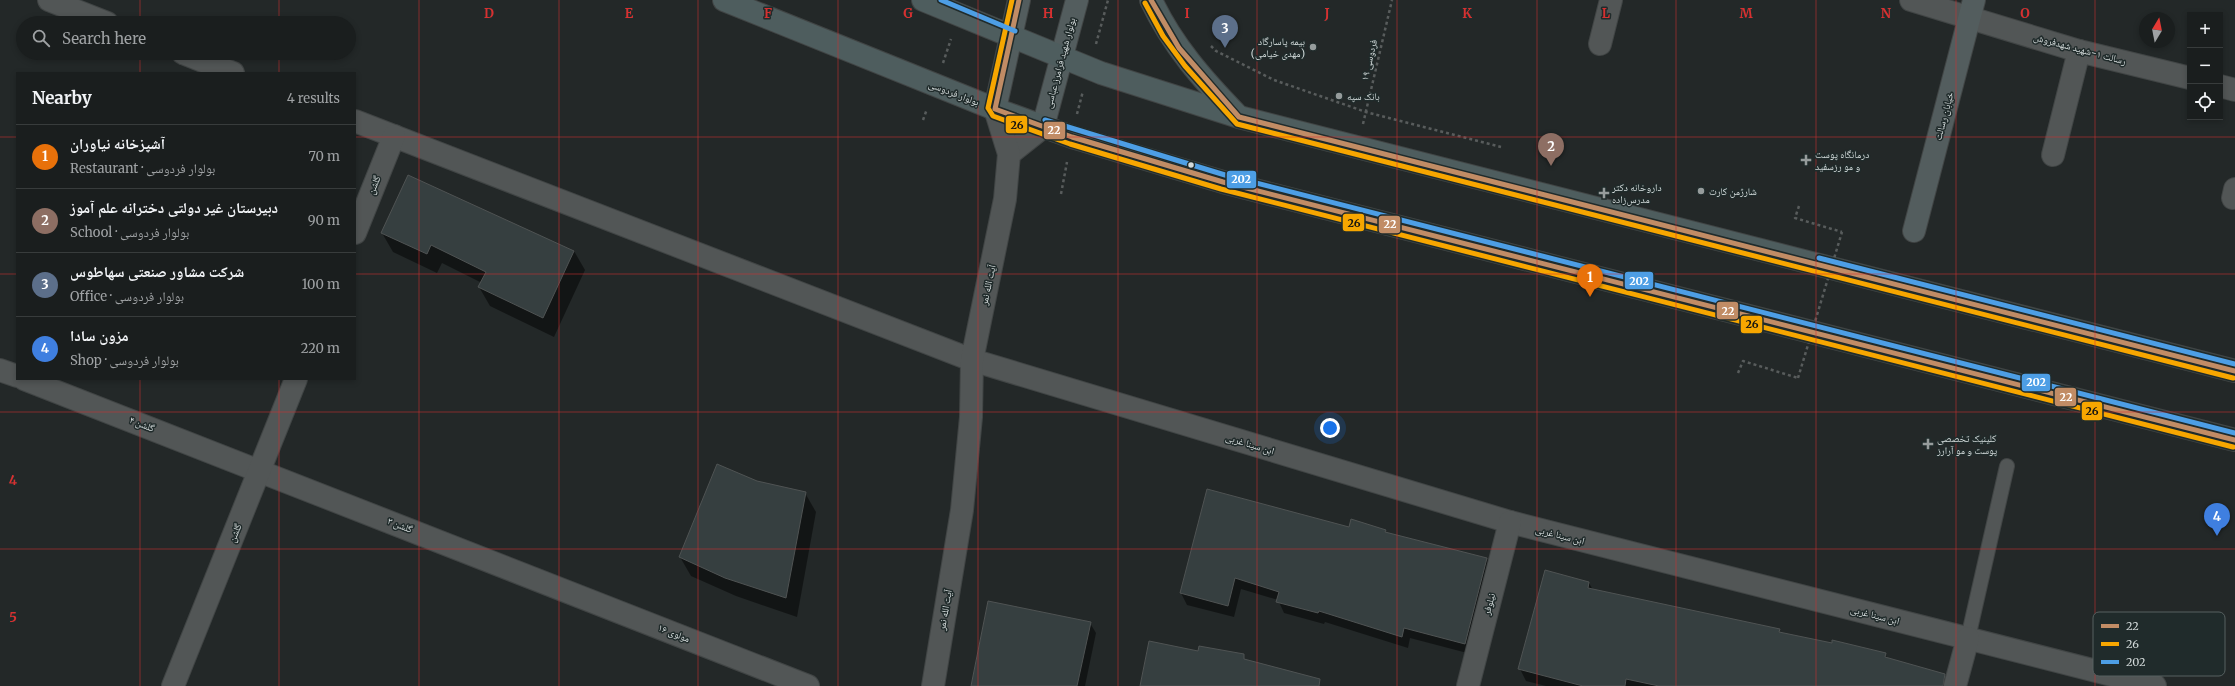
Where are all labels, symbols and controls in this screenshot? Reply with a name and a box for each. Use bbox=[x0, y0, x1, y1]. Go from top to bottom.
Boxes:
text: D bbox=[484, 5, 494, 22]
text: E bbox=[625, 5, 634, 22]
text: F bbox=[764, 5, 772, 22]
text: G bbox=[903, 5, 913, 22]
text: H bbox=[1043, 5, 1054, 22]
text: I bbox=[1184, 5, 1190, 22]
text: J bbox=[1323, 5, 1330, 22]
text: K bbox=[1462, 5, 1472, 22]
text: L bbox=[1602, 5, 1611, 22]
text: M bbox=[1739, 5, 1753, 22]
text: N bbox=[1881, 5, 1892, 22]
text: O bbox=[2020, 5, 2030, 22]
north arrow bbox=[2139, 12, 2175, 48]
map controls bbox=[2187, 12, 2223, 120]
button: + bbox=[2187, 12, 2223, 48]
pin: 3 bbox=[1212, 15, 1238, 48]
search box bbox=[16, 16, 356, 60]
street label: بولوار شهید فرامرز عباسی bbox=[1042, 16, 1078, 110]
icon: search bbox=[30, 27, 52, 49]
text: Search here bbox=[62, 29, 146, 48]
street label: رسالت ۱-شهید شهدفروش bbox=[2032, 30, 2128, 68]
place label: بیمه پاسارگاد (مهدی خیامی) bbox=[1251, 35, 1305, 60]
street label: فردوسی ۱۹ bbox=[1358, 38, 1380, 82]
marker: بیمه پاسارگاد (مهدی خیامی) bbox=[1308, 42, 1318, 52]
button: − bbox=[2187, 48, 2223, 84]
street label: بولوار فردوسی bbox=[927, 77, 981, 109]
button: locate bbox=[2187, 84, 2223, 120]
text: Nearby bbox=[32, 87, 92, 109]
text: 4 results bbox=[287, 90, 340, 107]
place label: بانک سپه bbox=[1347, 90, 1380, 103]
street label: خیابان رسالت bbox=[1931, 90, 1957, 141]
marker: بانک سپه bbox=[1334, 91, 1344, 101]
line badge: 26 bbox=[1005, 115, 1028, 134]
text: 26 bbox=[1010, 118, 1024, 132]
line badge: 22 bbox=[1043, 121, 1066, 140]
text: 22 bbox=[1048, 123, 1061, 137]
pin: 2 bbox=[1538, 133, 1564, 166]
text: آشپزخانه نیاوران bbox=[70, 134, 165, 153]
text: 1 bbox=[42, 148, 48, 165]
text: 70 m bbox=[309, 148, 340, 165]
place label: درمانگاه پوست و مو رزسفید bbox=[1815, 148, 1869, 173]
marker: درمانگاه پوست و مو رزسفید bbox=[1800, 154, 1812, 166]
text: Restaurant · بولوار فردوسی bbox=[70, 160, 215, 177]
unlabelled marker bbox=[1186, 160, 1196, 170]
line badge: 202 bbox=[1226, 170, 1257, 189]
text: 202 bbox=[1231, 172, 1251, 186]
street label: گلشن bbox=[364, 173, 384, 196]
place label: داروخانه دکتر مدرس‌زاده bbox=[1611, 181, 1662, 206]
place label: شارژمن کارت bbox=[1709, 185, 1757, 198]
marker: شارژمن کارت bbox=[1696, 186, 1706, 196]
marker: داروخانه دکتر مدرس‌زاده bbox=[1599, 188, 1609, 198]
text: دبیرستان غیر دولتی دخترانه علم آموز bbox=[70, 198, 278, 217]
text: 2 bbox=[41, 212, 49, 229]
text: 90 m bbox=[308, 212, 340, 229]
line badge: 26 bbox=[1342, 213, 1365, 232]
line badge: 22 bbox=[1378, 215, 1401, 234]
text: 26 bbox=[1347, 216, 1361, 230]
text: 22 bbox=[1384, 217, 1397, 231]
text: School · بولوار فردوسی bbox=[70, 224, 189, 241]
text: شرکت مشاور صنعتی سهاطوس bbox=[70, 262, 244, 281]
street label: آیت الله نمر bbox=[977, 263, 999, 307]
pin: 1 bbox=[1577, 264, 1603, 297]
line badge: 202 bbox=[1624, 271, 1654, 290]
text: 202 bbox=[1629, 274, 1649, 288]
text: 3 bbox=[41, 276, 49, 293]
text: 100 m bbox=[302, 276, 340, 293]
text: Office · بولوار فردوسی bbox=[70, 288, 184, 305]
line badge: 22 bbox=[1716, 301, 1739, 320]
text: 22 bbox=[1722, 304, 1735, 318]
line badge: 26 bbox=[1740, 315, 1763, 334]
text: 26 bbox=[1745, 317, 1759, 331]
text: مزون سادا bbox=[70, 326, 129, 345]
text: 4 bbox=[41, 340, 49, 357]
text: 220 m bbox=[301, 340, 340, 357]
text: Shop · بولوار فردوسی bbox=[70, 352, 179, 369]
line badge: 202 bbox=[2021, 373, 2051, 392]
text: 202 bbox=[2026, 375, 2046, 389]
line badge: 22 bbox=[2054, 387, 2077, 407]
text: 22 bbox=[2060, 390, 2073, 404]
line badge: 26 bbox=[2081, 401, 2103, 421]
text: 26 bbox=[2085, 404, 2099, 418]
street label: گلشن ۴ bbox=[128, 413, 157, 435]
your location bbox=[1320, 418, 1340, 438]
street label: ابن سینا غربی bbox=[1224, 430, 1276, 458]
place label: کلینیک تخصصی پوست و مو آرارز bbox=[1936, 432, 1997, 457]
marker: کلینیک تخصصی پوست و مو آرارز bbox=[1922, 438, 1934, 450]
text: 4 bbox=[9, 472, 18, 489]
pin: 4 bbox=[2204, 503, 2230, 536]
street label: گلشن ۳ bbox=[386, 514, 415, 536]
street label: گلشن bbox=[225, 521, 245, 544]
street label: ابن سینا غربی bbox=[1534, 523, 1586, 547]
street label: آیت الله نمر bbox=[935, 588, 955, 632]
street label: نیلوفر bbox=[1480, 592, 1498, 617]
street label: ابن سینا غربی bbox=[1849, 603, 1901, 627]
text: 5 bbox=[9, 609, 17, 626]
legend bbox=[2093, 612, 2225, 676]
text: 22 bbox=[2126, 619, 2139, 633]
street label: مولوی ۱۶ bbox=[656, 621, 692, 645]
text: 26 bbox=[2126, 637, 2139, 651]
text: 202 bbox=[2126, 655, 2146, 669]

